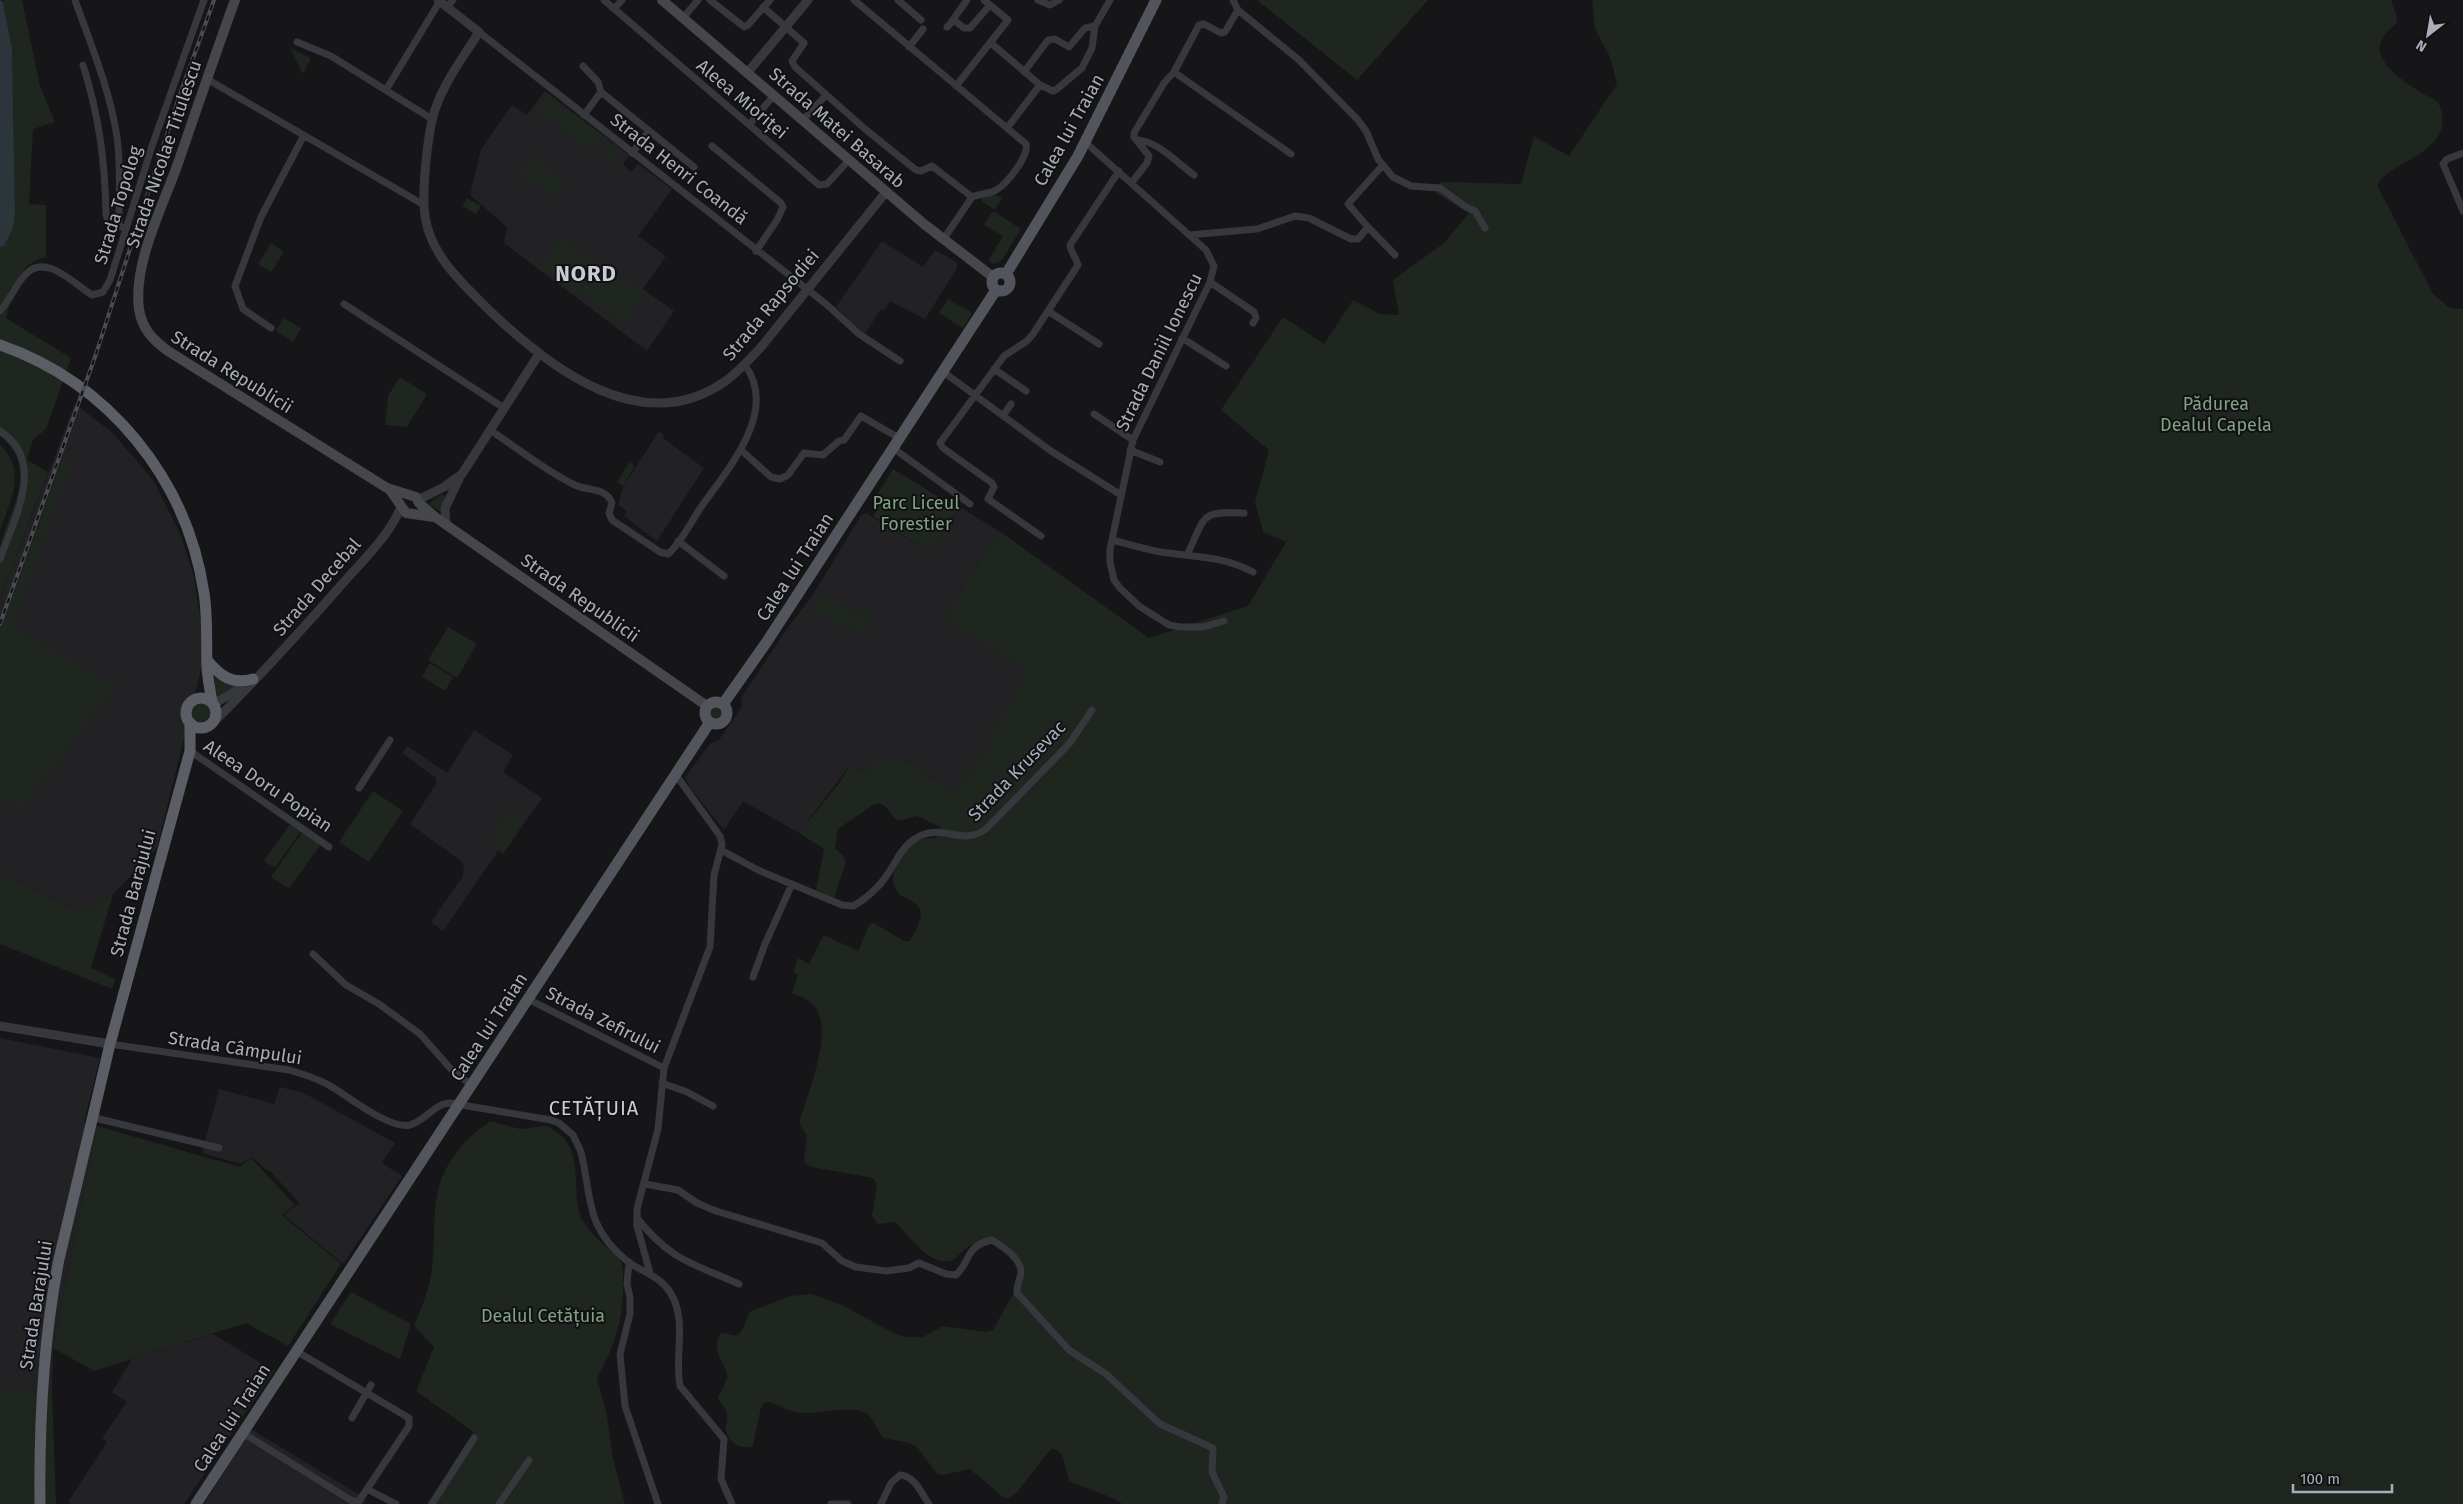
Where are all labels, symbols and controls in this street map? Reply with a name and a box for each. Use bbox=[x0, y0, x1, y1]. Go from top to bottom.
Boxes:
north arrow bbox=[2403, 10, 2453, 60]
text: N bbox=[2413, 36, 2430, 55]
street label: Aleea Mioriței bbox=[691, 55, 792, 144]
street label: Strada Nicolae Titulescu bbox=[122, 57, 206, 251]
street label: Strada Matei Basarab bbox=[765, 63, 909, 193]
street label: Calea lui Traian bbox=[1029, 70, 1109, 190]
street label: Strada Henri Coandă bbox=[606, 109, 752, 229]
street label: Strada Topolog bbox=[90, 142, 147, 267]
street label: Strada Rapsodiei bbox=[718, 245, 824, 365]
district label: NORD bbox=[555, 260, 617, 287]
street label: Strada Daniil Ionescu bbox=[1111, 269, 1207, 435]
street label: Strada Republicii bbox=[167, 326, 297, 418]
park label: Pădurea Dealul Capela bbox=[2160, 393, 2272, 436]
park label: Parc Liceul Forestier bbox=[873, 492, 959, 535]
street label: Calea lui Traian bbox=[752, 509, 838, 625]
street label: Strada Decebal bbox=[268, 534, 366, 640]
street label: Strada Republicii bbox=[517, 549, 643, 647]
street label: Strada Krusevac bbox=[964, 716, 1071, 826]
street label: Aleea Doru Popian bbox=[200, 735, 336, 837]
street label: Strada Barajului bbox=[105, 827, 161, 959]
street label: Calea lui Traian bbox=[446, 969, 532, 1085]
street label: Strada Zefirului bbox=[542, 982, 664, 1058]
street label: Strada Câmpului bbox=[167, 1027, 303, 1069]
district label: CETĂȚUIA bbox=[549, 1096, 639, 1121]
street label: Strada Barajului bbox=[15, 1239, 57, 1371]
park label: Dealul Cetățuia bbox=[481, 1305, 605, 1328]
street label: Calea lui Traian bbox=[189, 1360, 275, 1476]
scale bar bbox=[2293, 1462, 2392, 1494]
text: 100 m bbox=[2300, 1470, 2340, 1488]

